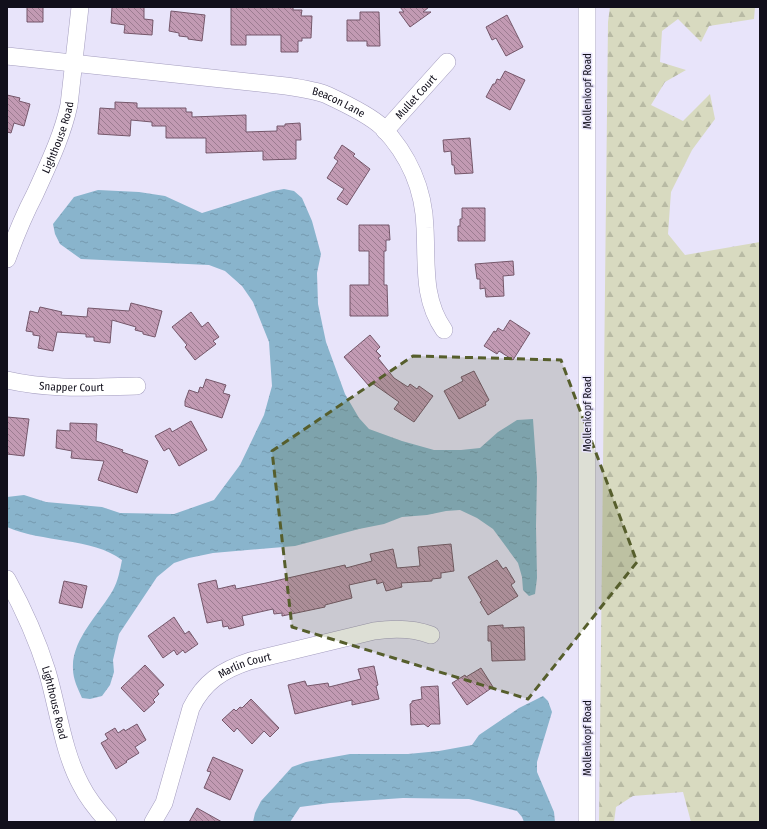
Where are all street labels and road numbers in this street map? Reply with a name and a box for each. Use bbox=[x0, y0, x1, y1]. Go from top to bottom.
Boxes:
street label: Mollenkopf Road bbox=[581, 53, 594, 129]
street label: Mullet Court bbox=[393, 72, 440, 122]
street label: Beacon Lane bbox=[311, 85, 367, 120]
street label: Lighthouse Road bbox=[39, 101, 76, 175]
street label: Mollenkopf Road bbox=[581, 376, 594, 452]
street label: Snapper Court bbox=[39, 379, 104, 394]
street label: Marlin Court bbox=[216, 650, 273, 681]
street label: Lighthouse Road bbox=[39, 664, 70, 741]
street label: Mollenkopf Road bbox=[581, 700, 594, 776]

